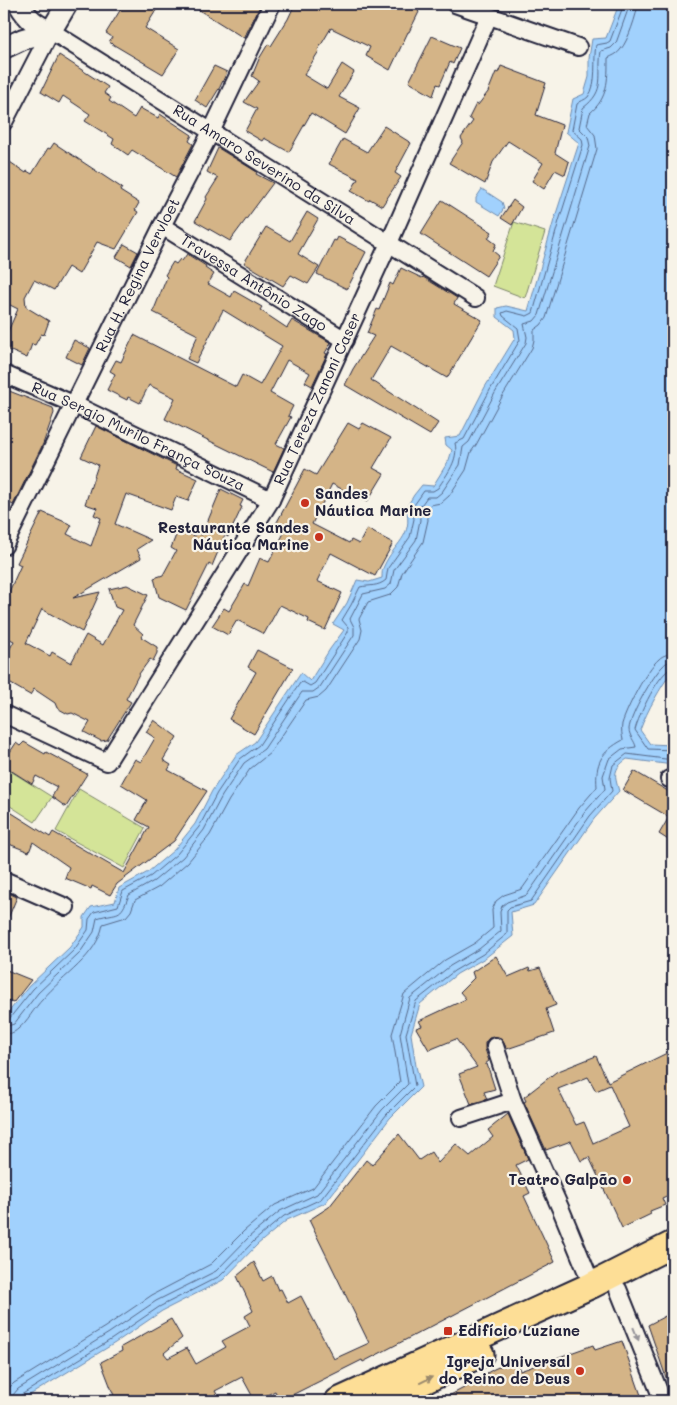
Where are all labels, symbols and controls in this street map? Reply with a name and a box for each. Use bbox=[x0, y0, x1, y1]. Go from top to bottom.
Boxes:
street label: Rua Amaro Severino da Silva bbox=[170, 99, 360, 229]
street label: Rua H. Regina Vervloet bbox=[90, 194, 184, 355]
street label: Travessa Antônio Zago bbox=[177, 229, 331, 336]
street label: Rua Tereza Zanoni Caser bbox=[268, 309, 365, 488]
street label: Rua Sergio Murilo França Souza bbox=[29, 376, 249, 495]
place label: Sandes Náutica Marine bbox=[315, 483, 431, 520]
marker: Sandes Náutica Marine bbox=[299, 497, 311, 509]
place label: Restaurante Sandes Náutica Marine bbox=[158, 517, 309, 554]
marker: Restaurante Sandes Náutica Marine bbox=[313, 531, 325, 543]
place label: Teatro Galpão bbox=[508, 1169, 617, 1189]
marker: Teatro Galpão bbox=[621, 1174, 633, 1186]
place label: Edifício Luziane bbox=[458, 1320, 580, 1340]
marker: Edifício Luziane bbox=[442, 1325, 454, 1337]
one-way arrow bbox=[632, 1327, 640, 1341]
place label: Igreja Universal do Reino de Deus bbox=[439, 1351, 570, 1388]
marker: Igreja Universal do Reino de Deus bbox=[574, 1365, 586, 1377]
one-way arrow bbox=[419, 1376, 433, 1384]

